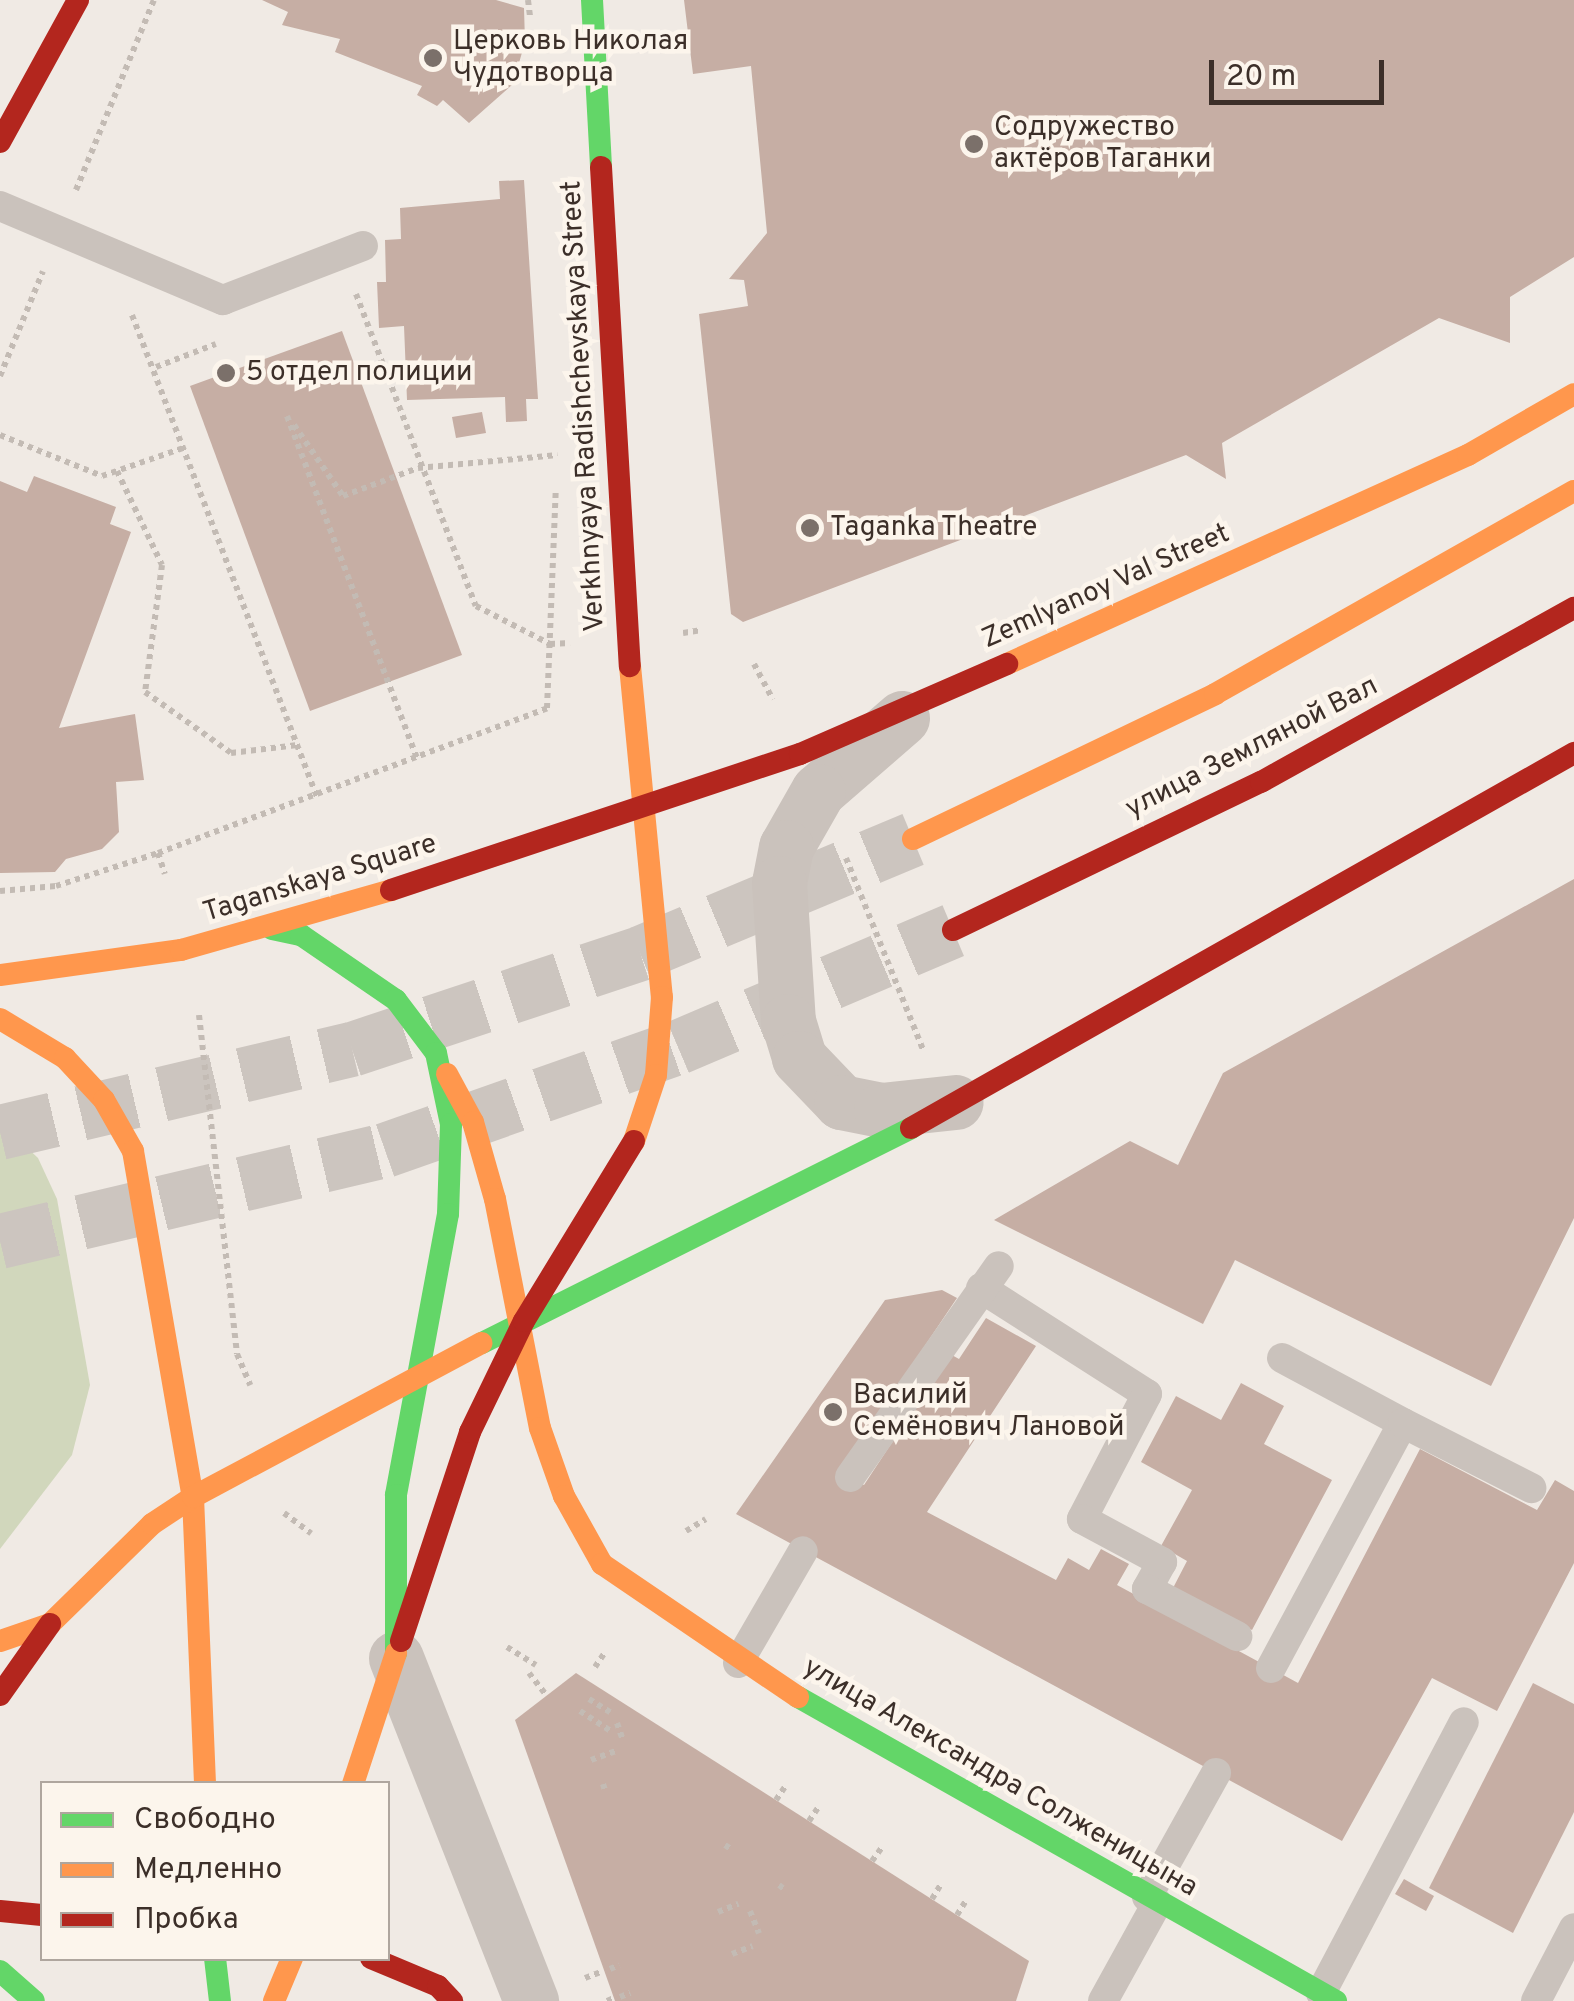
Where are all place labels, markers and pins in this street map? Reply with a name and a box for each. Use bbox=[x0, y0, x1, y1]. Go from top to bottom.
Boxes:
place label: Церковь Николая Чудотворца bbox=[453, 25, 688, 91]
marker: Церковь Николая Чудотворца bbox=[422, 47, 444, 69]
place label: Содружество актёров Таганки bbox=[994, 111, 1213, 177]
marker: Содружество актёров Таганки bbox=[963, 133, 985, 155]
place label: 5 отдел полиции bbox=[246, 356, 472, 390]
marker: 5 отдел полиции bbox=[215, 362, 237, 384]
place label: Taganka Theatre bbox=[830, 511, 1038, 545]
marker: Taganka Theatre bbox=[799, 517, 821, 539]
place label: Василий Семёнович Лановой bbox=[853, 1379, 1125, 1445]
marker: Василий Семёнович Лановой bbox=[822, 1401, 844, 1423]

